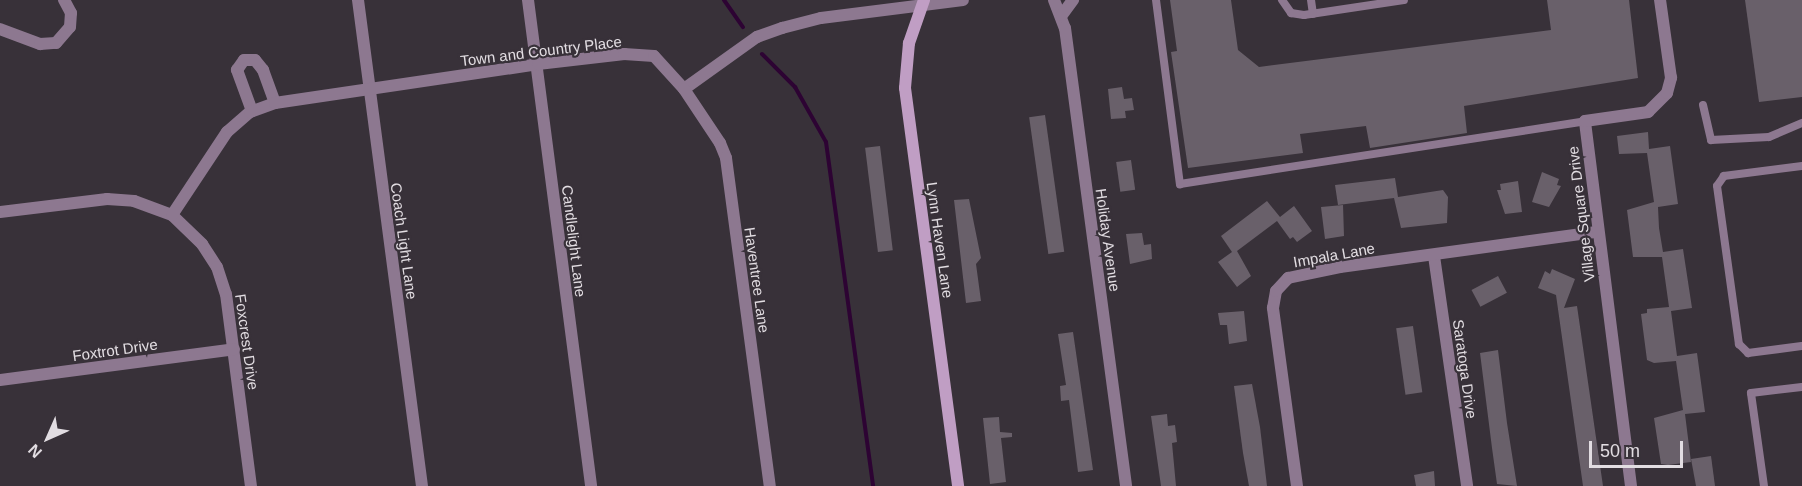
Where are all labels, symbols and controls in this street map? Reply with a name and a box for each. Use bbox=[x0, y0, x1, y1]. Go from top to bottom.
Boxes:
street label: Town and Country Place bbox=[459, 32, 623, 70]
street label: Village Square Drive bbox=[1564, 145, 1598, 283]
street label: Lynn Haven Lane bbox=[923, 181, 957, 299]
street label: Coach Light Lane bbox=[387, 182, 421, 300]
street label: Candlelight Lane bbox=[558, 184, 590, 298]
street label: Holiday Avenue bbox=[1092, 187, 1124, 293]
street label: Haventree Lane bbox=[741, 226, 773, 334]
street label: Impala Lane bbox=[1292, 239, 1376, 271]
street label: Foxcrest Drive bbox=[231, 293, 263, 391]
street label: Saratoga Drive bbox=[1449, 318, 1481, 420]
street label: Foxtrot Drive bbox=[71, 335, 159, 365]
north arrow bbox=[18, 408, 78, 468]
scale bar bbox=[1592, 429, 1686, 467]
text: N bbox=[25, 441, 45, 461]
text: 50 m bbox=[1600, 441, 1640, 461]

